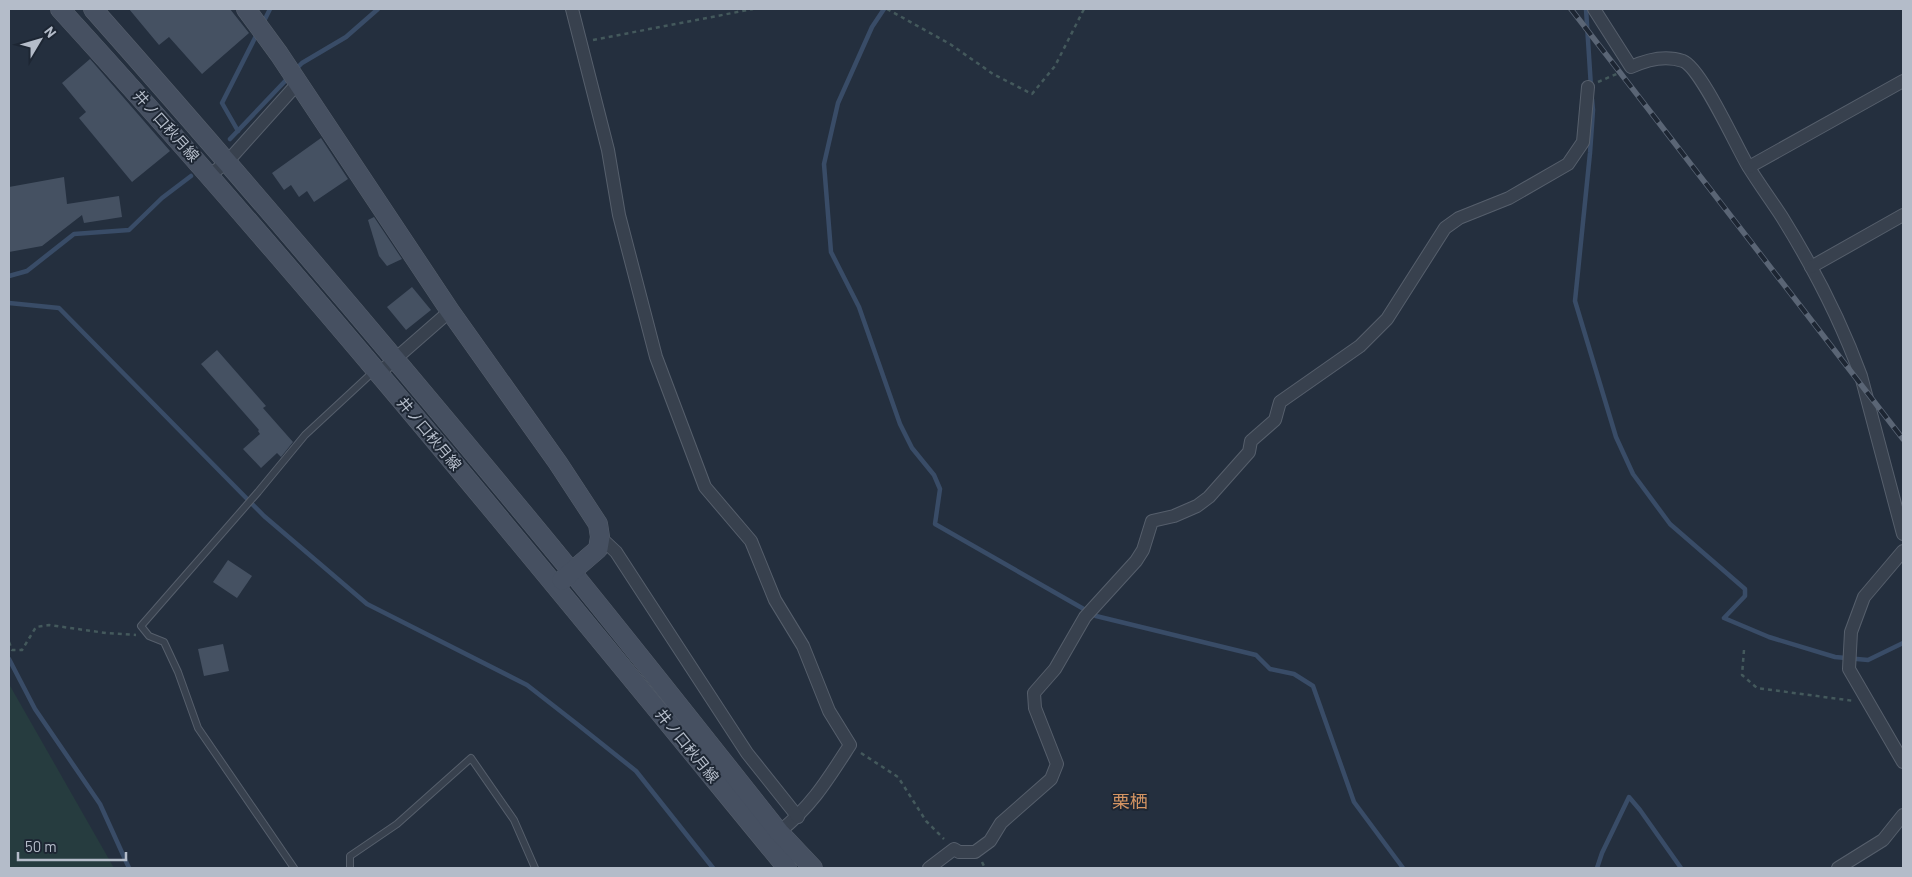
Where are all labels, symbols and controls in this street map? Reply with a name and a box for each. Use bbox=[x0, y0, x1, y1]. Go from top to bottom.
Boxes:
north arrow bbox=[15, 15, 65, 65]
text: N bbox=[41, 23, 60, 41]
street label: 井ノ口秋月線 bbox=[130, 86, 204, 165]
street label: 井ノ口秋月線 bbox=[394, 393, 466, 474]
street label: 井ノ口秋月線 bbox=[652, 705, 723, 786]
district label: 栗栖 bbox=[1112, 790, 1148, 812]
scale bar bbox=[18, 830, 125, 862]
text: 50 m bbox=[25, 837, 57, 855]

